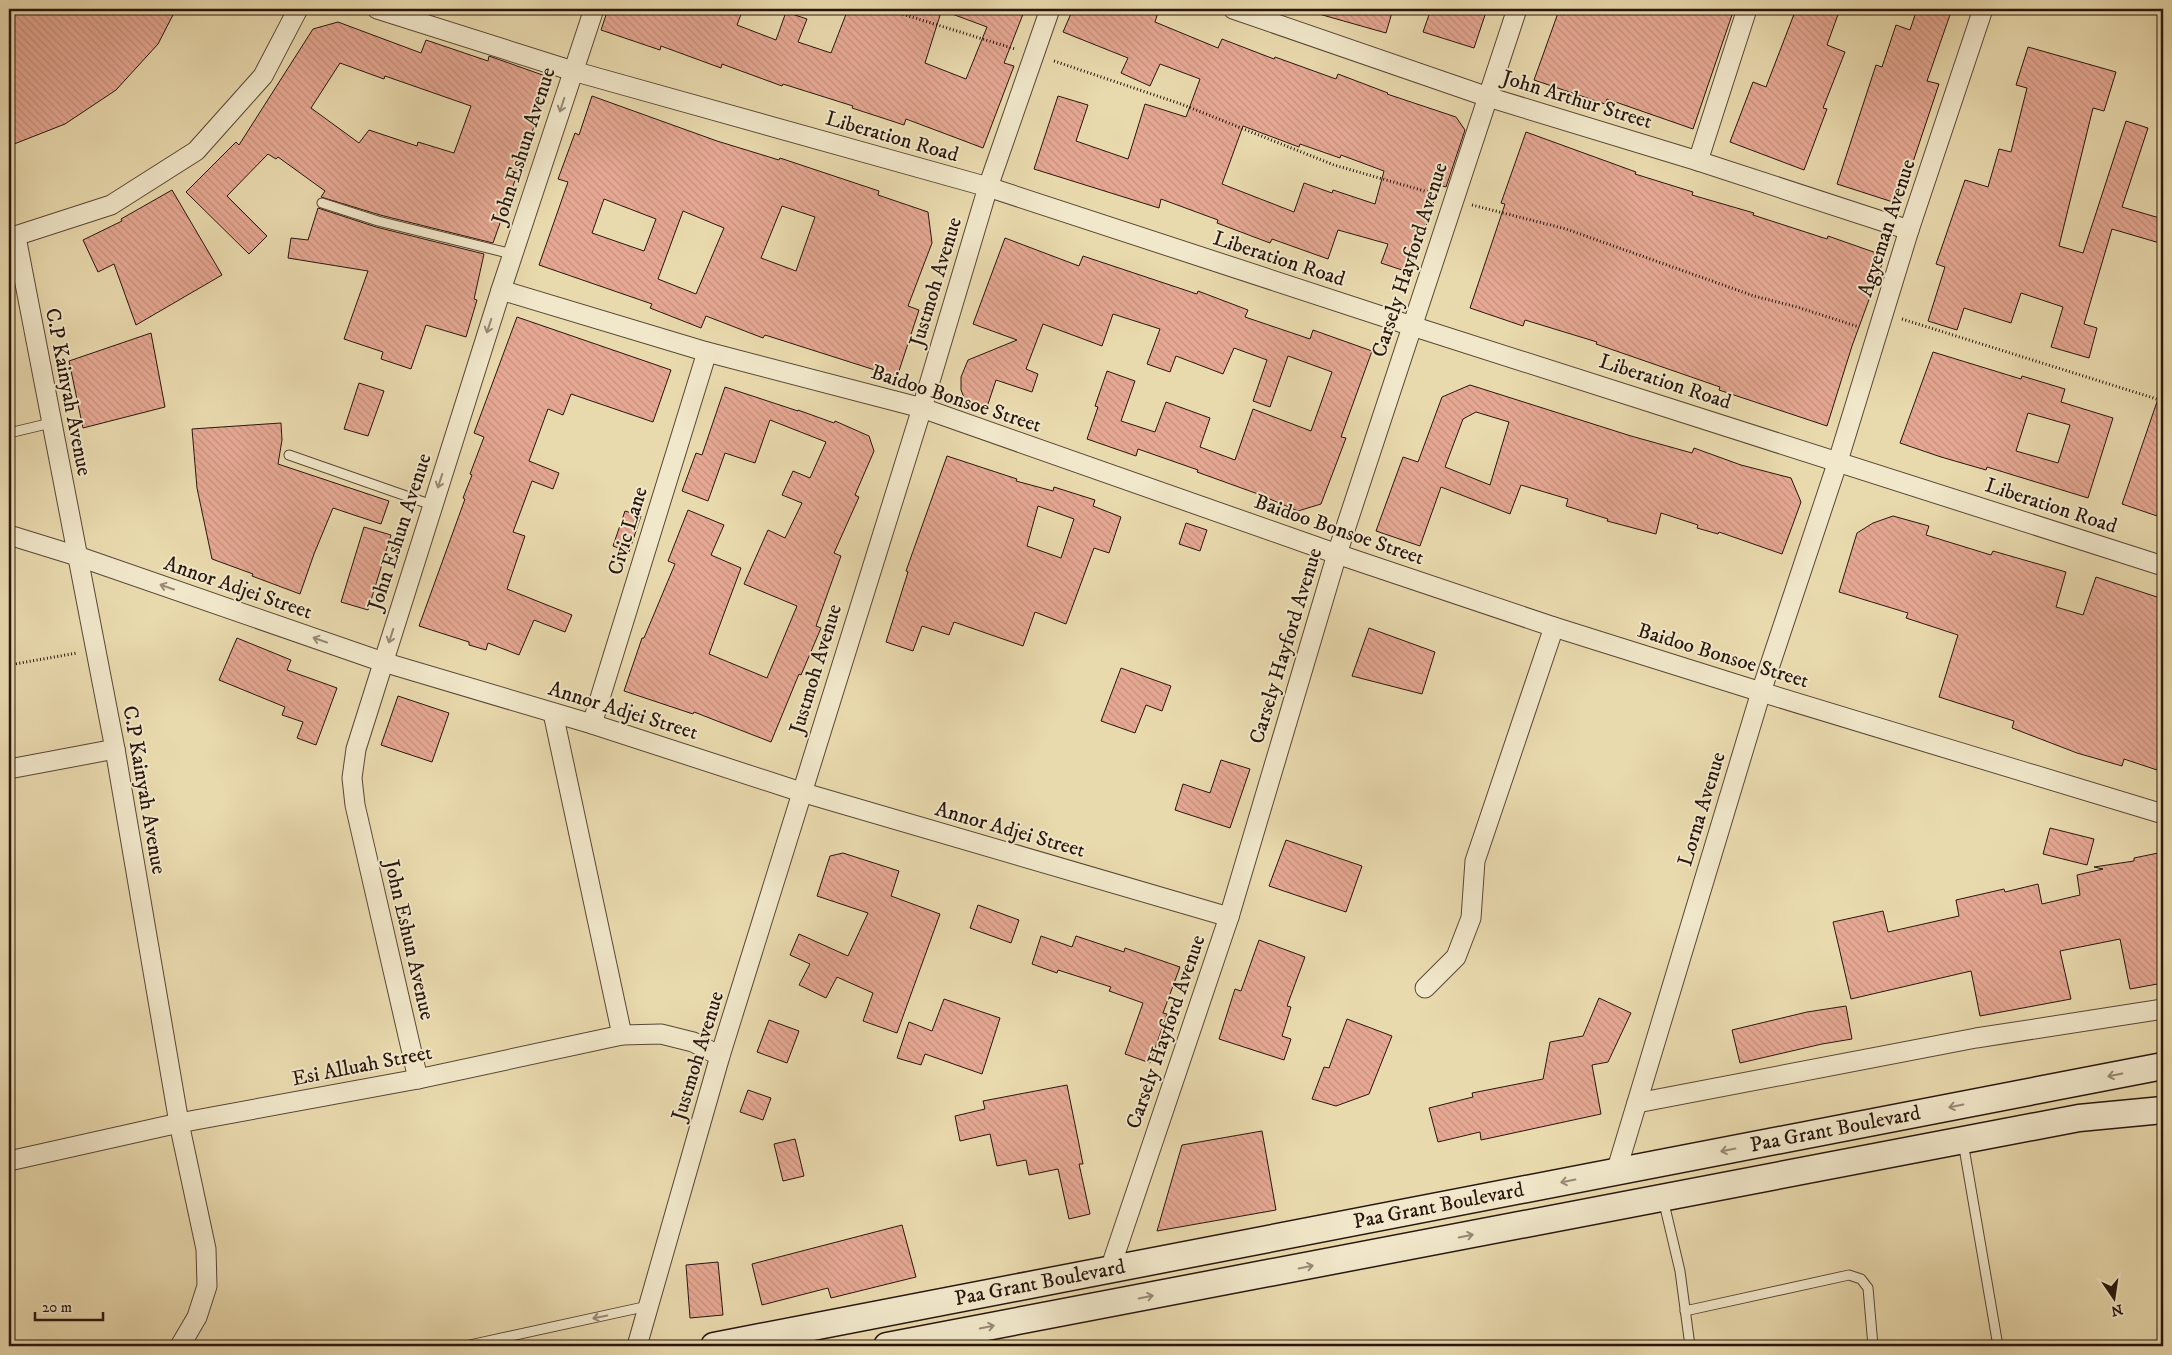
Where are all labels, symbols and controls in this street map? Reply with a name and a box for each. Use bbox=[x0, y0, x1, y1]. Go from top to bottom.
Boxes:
street label: John Eshun Avenue bbox=[486, 64, 562, 230]
street label: John Arthur Street bbox=[1497, 64, 1655, 135]
one-way arrow bbox=[557, 97, 566, 112]
street label: Liberation Road bbox=[823, 106, 962, 169]
street label: Agyeman Avenue bbox=[1853, 156, 1922, 300]
street label: Carsely Hayford Avenue bbox=[1366, 159, 1454, 361]
street label: Justmoh Avenue bbox=[903, 214, 968, 352]
street label: Liberation Road bbox=[1210, 225, 1349, 293]
street label: C.P Kainyah Avenue bbox=[39, 306, 97, 478]
one-way arrow bbox=[484, 317, 493, 333]
street label: Liberation Road bbox=[1596, 348, 1735, 416]
street label: Baidoo Bonsoe Street bbox=[868, 359, 1045, 439]
street label: John Eshun Avenue bbox=[362, 450, 438, 616]
one-way arrow bbox=[435, 472, 444, 488]
street label: Liberation Road bbox=[1982, 472, 2121, 540]
street label: Civic Lane bbox=[602, 483, 654, 578]
street label: Baidoo Bonsoe Street bbox=[1251, 489, 1427, 571]
street label: Carsely Hayford Avenue bbox=[1244, 545, 1328, 747]
street label: Annor Adjei Street bbox=[161, 550, 316, 626]
one-way arrow bbox=[159, 582, 175, 591]
street label: Justmoh Avenue bbox=[783, 601, 848, 739]
street label: Baidoo Bonsoe Street bbox=[1634, 618, 1812, 694]
one-way arrow bbox=[386, 627, 395, 643]
one-way arrow bbox=[312, 635, 328, 645]
street label: Annor Adjei Street bbox=[545, 676, 701, 746]
street label: C.P Kainyah Avenue bbox=[116, 704, 172, 877]
street label: Lorna Avenue bbox=[1672, 748, 1732, 869]
street label: Annor Adjei Street bbox=[932, 796, 1088, 864]
street label: John Eshun Avenue bbox=[377, 855, 440, 1023]
street label: Carsely Hayford Avenue bbox=[1121, 931, 1211, 1132]
street label: Justmoh Avenue bbox=[665, 988, 730, 1126]
street label: Esi Alluah Street bbox=[290, 1040, 434, 1092]
one-way arrow bbox=[2108, 1071, 2124, 1080]
street label: Paa Grant Boulevard bbox=[1748, 1100, 1923, 1159]
one-way arrow bbox=[1948, 1102, 1964, 1111]
one-way arrow bbox=[1720, 1146, 1736, 1156]
street label: Paa Grant Boulevard bbox=[1351, 1177, 1527, 1235]
one-way arrow bbox=[1560, 1177, 1576, 1187]
one-way arrow bbox=[1457, 1231, 1473, 1241]
street label: Paa Grant Boulevard bbox=[953, 1254, 1128, 1312]
one-way arrow bbox=[1298, 1261, 1314, 1271]
north arrow bbox=[2090, 1272, 2140, 1322]
scale bar bbox=[35, 1290, 102, 1322]
one-way arrow bbox=[1138, 1292, 1154, 1301]
text: 20 m bbox=[42, 1298, 72, 1317]
text: N bbox=[2109, 1300, 2124, 1320]
one-way arrow bbox=[593, 1313, 609, 1322]
one-way arrow bbox=[978, 1322, 994, 1332]

